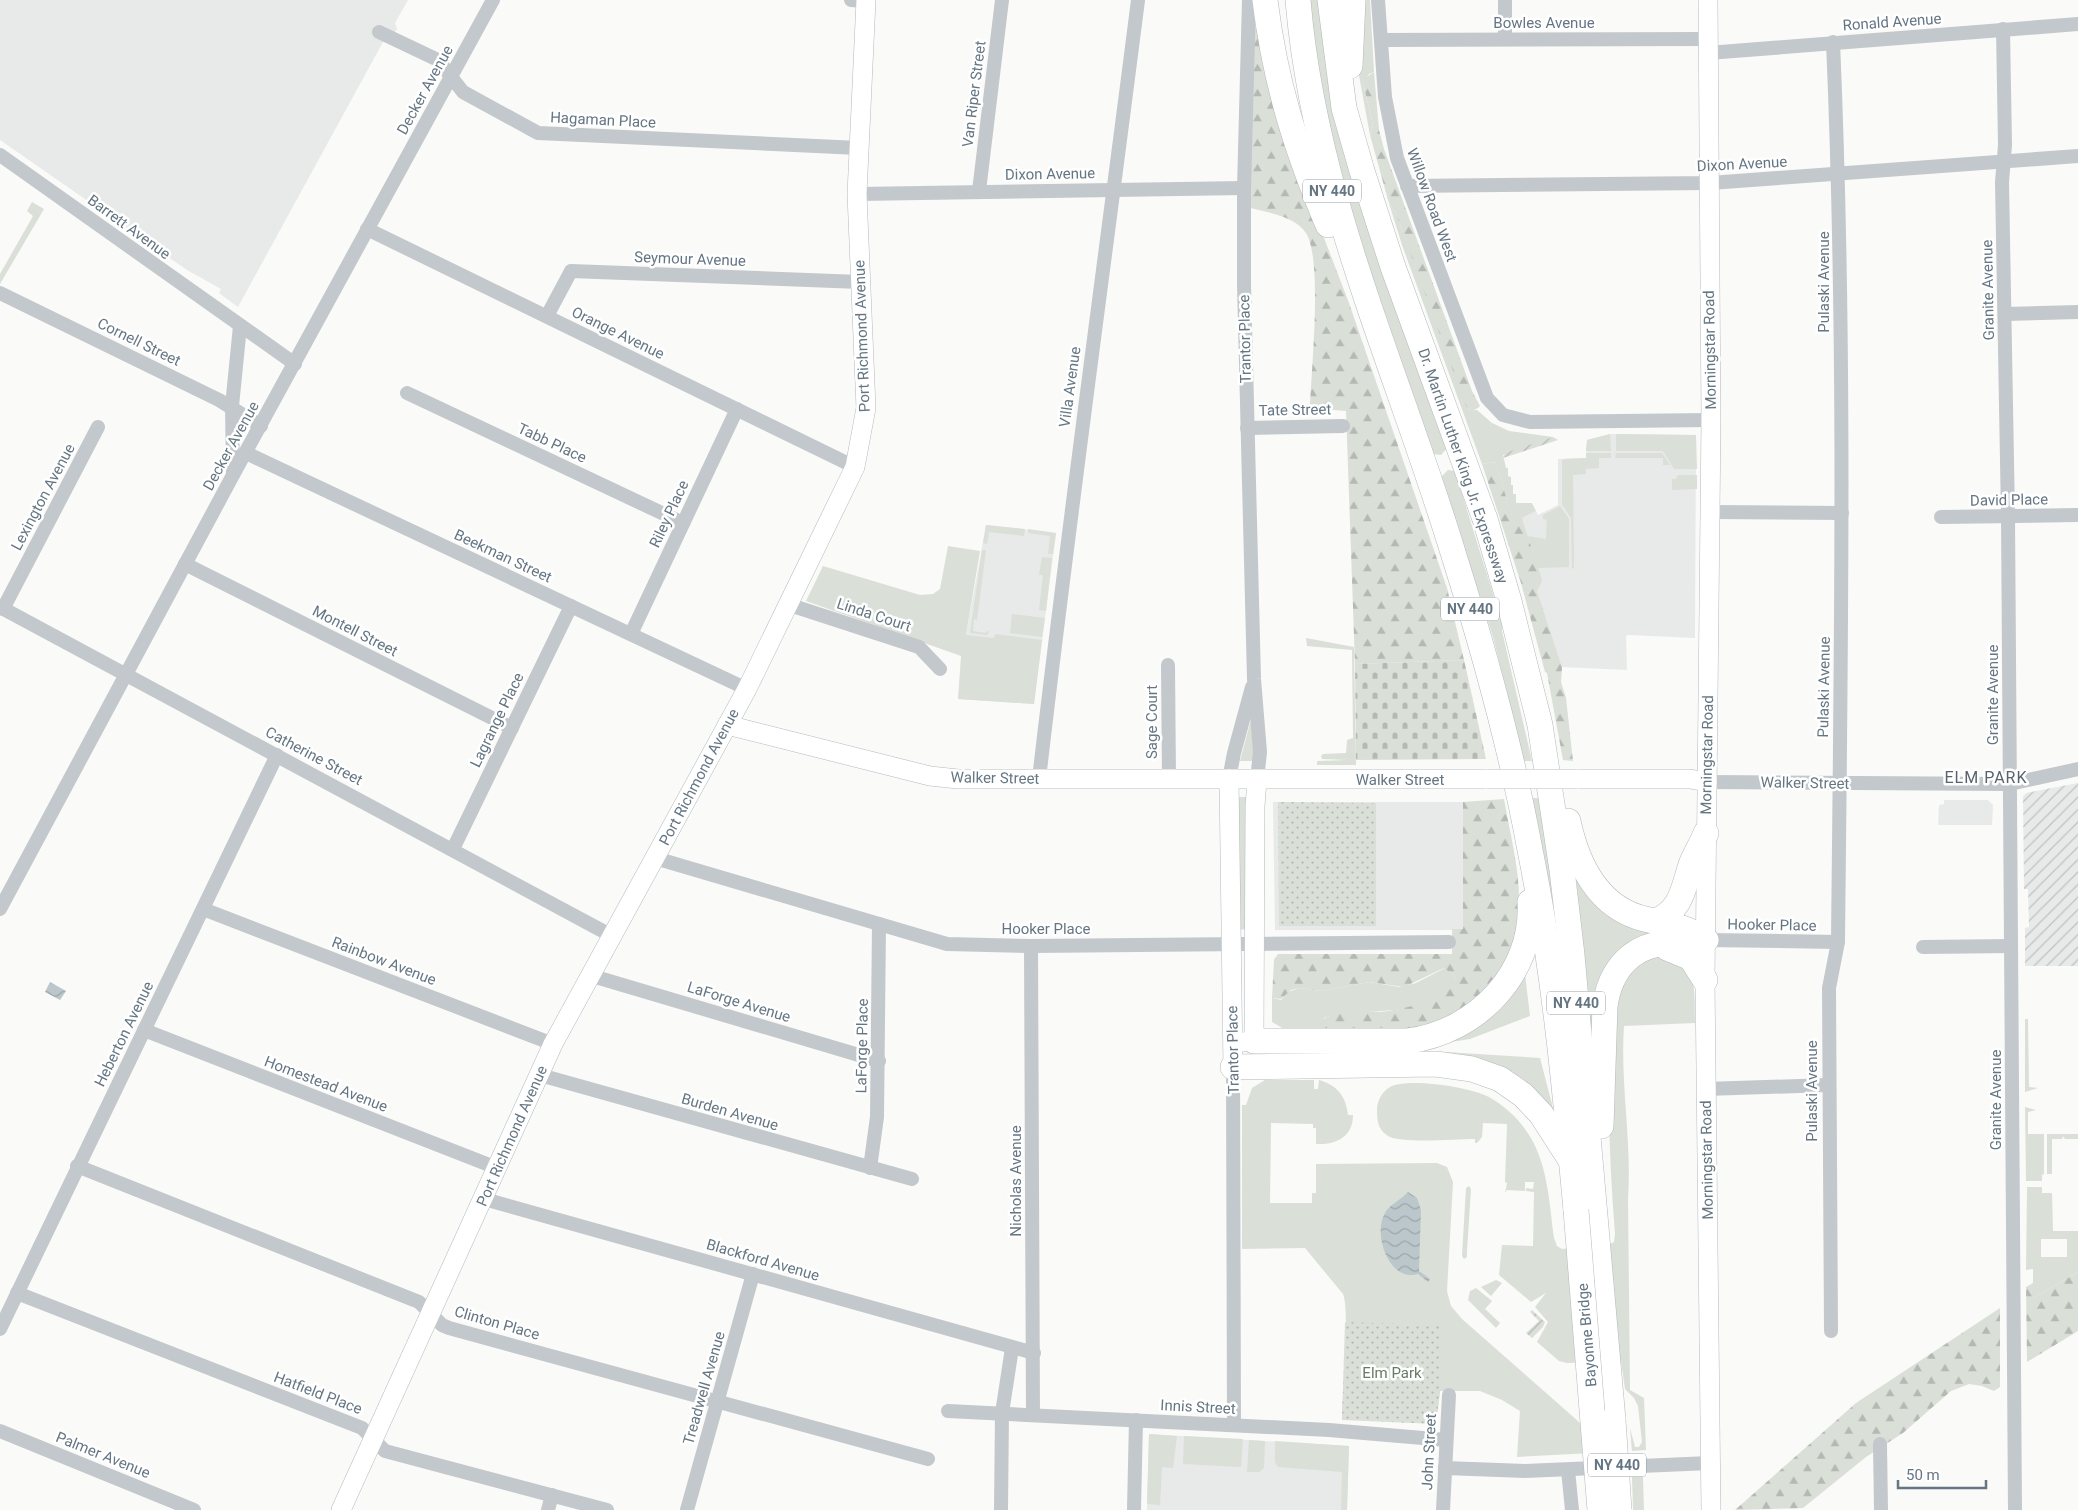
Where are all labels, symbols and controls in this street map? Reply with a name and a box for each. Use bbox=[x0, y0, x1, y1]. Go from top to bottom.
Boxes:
street label: Ronald Avenue bbox=[1842, 10, 1942, 34]
street label: Bowles Avenue bbox=[1493, 14, 1595, 32]
street label: Van Riper Street bbox=[959, 40, 989, 148]
street label: Decker Avenue bbox=[393, 42, 457, 138]
street label: Hagaman Place bbox=[550, 108, 656, 132]
street label: Willow Road West bbox=[1403, 146, 1461, 264]
street label: Dixon Avenue bbox=[1696, 153, 1788, 175]
street label: Dixon Avenue bbox=[1005, 164, 1095, 184]
road number: NY 440 bbox=[1303, 180, 1361, 202]
street label: Barrett Avenue bbox=[84, 191, 174, 263]
street label: Pulaski Avenue bbox=[1815, 231, 1833, 333]
street label: Granite Avenue bbox=[1978, 239, 1998, 341]
street label: Seymour Avenue bbox=[634, 248, 746, 270]
street label: Port Richmond Avenue bbox=[850, 260, 874, 412]
street label: Morningstar Road bbox=[1700, 290, 1720, 410]
street label: Trantor Place bbox=[1235, 294, 1255, 384]
street label: Orange Avenue bbox=[569, 303, 667, 363]
street label: Cornell Street bbox=[95, 314, 184, 370]
street label: Villa Avenue bbox=[1055, 345, 1085, 429]
street label: Dr. Martin Luther King Jr. Expressway bbox=[1414, 346, 1512, 586]
street label: Decker Avenue bbox=[199, 398, 263, 494]
street label: Tate Street bbox=[1259, 400, 1331, 420]
street label: Tabb Place bbox=[515, 419, 589, 467]
street label: Lexington Avenue bbox=[7, 441, 79, 553]
street label: Riley Place bbox=[646, 477, 692, 551]
street label: David Place bbox=[1970, 490, 2048, 510]
street label: Beekman Street bbox=[451, 525, 555, 587]
street label: Linda Court bbox=[834, 594, 914, 636]
road number: NY 440 bbox=[1441, 598, 1499, 620]
street label: Montell Street bbox=[309, 602, 401, 660]
street label: Pulaski Avenue bbox=[1814, 636, 1834, 738]
street label: Granite Avenue bbox=[1984, 645, 2002, 745]
street label: Lagrange Place bbox=[466, 670, 528, 770]
street label: Sage Court bbox=[1143, 685, 1161, 759]
street label: Morningstar Road bbox=[1697, 695, 1717, 815]
street label: Port Richmond Avenue bbox=[655, 706, 743, 848]
street label: Catherine Street bbox=[262, 723, 366, 789]
street label: Walker Street bbox=[951, 768, 1040, 788]
district label: ELM PARK bbox=[1945, 768, 2028, 787]
street label: Walker Street bbox=[1356, 771, 1444, 789]
street label: Walker Street bbox=[1761, 773, 1850, 793]
street label: Hooker Place bbox=[1727, 915, 1817, 935]
street label: Hooker Place bbox=[1001, 920, 1091, 938]
street label: Rainbow Avenue bbox=[329, 933, 439, 989]
street label: Heberton Avenue bbox=[91, 978, 157, 1090]
street label: LaForge Avenue bbox=[685, 978, 793, 1026]
road number: NY 440 bbox=[1547, 991, 1605, 1014]
street label: LaForge Place bbox=[852, 998, 872, 1094]
street label: Trantor Place bbox=[1223, 1005, 1243, 1095]
street label: Pulaski Avenue bbox=[1803, 1040, 1821, 1142]
street label: Granite Avenue bbox=[1987, 1050, 2005, 1150]
street label: Homestead Avenue bbox=[262, 1052, 390, 1116]
street label: Port Richmond Avenue bbox=[473, 1063, 551, 1209]
street label: Burden Avenue bbox=[679, 1090, 781, 1134]
street label: Morningstar Road bbox=[1697, 1100, 1717, 1220]
street label: Nicholas Avenue bbox=[1007, 1125, 1025, 1237]
street label: Blackford Avenue bbox=[704, 1235, 822, 1285]
street label: Bayonne Bridge bbox=[1573, 1282, 1601, 1388]
street label: Clinton Place bbox=[452, 1302, 542, 1344]
street label: Treadwell Avenue bbox=[679, 1329, 729, 1447]
park label: Elm Park bbox=[1362, 1364, 1422, 1382]
street label: Hatfield Place bbox=[271, 1368, 365, 1418]
street label: Innis Street bbox=[1160, 1396, 1236, 1418]
street label: John Street bbox=[1418, 1413, 1440, 1491]
street label: Palmer Avenue bbox=[53, 1428, 153, 1482]
road number: NY 440 bbox=[1588, 1454, 1646, 1476]
scale bar bbox=[1898, 1458, 1986, 1490]
text: 50 m bbox=[1906, 1466, 1940, 1484]

